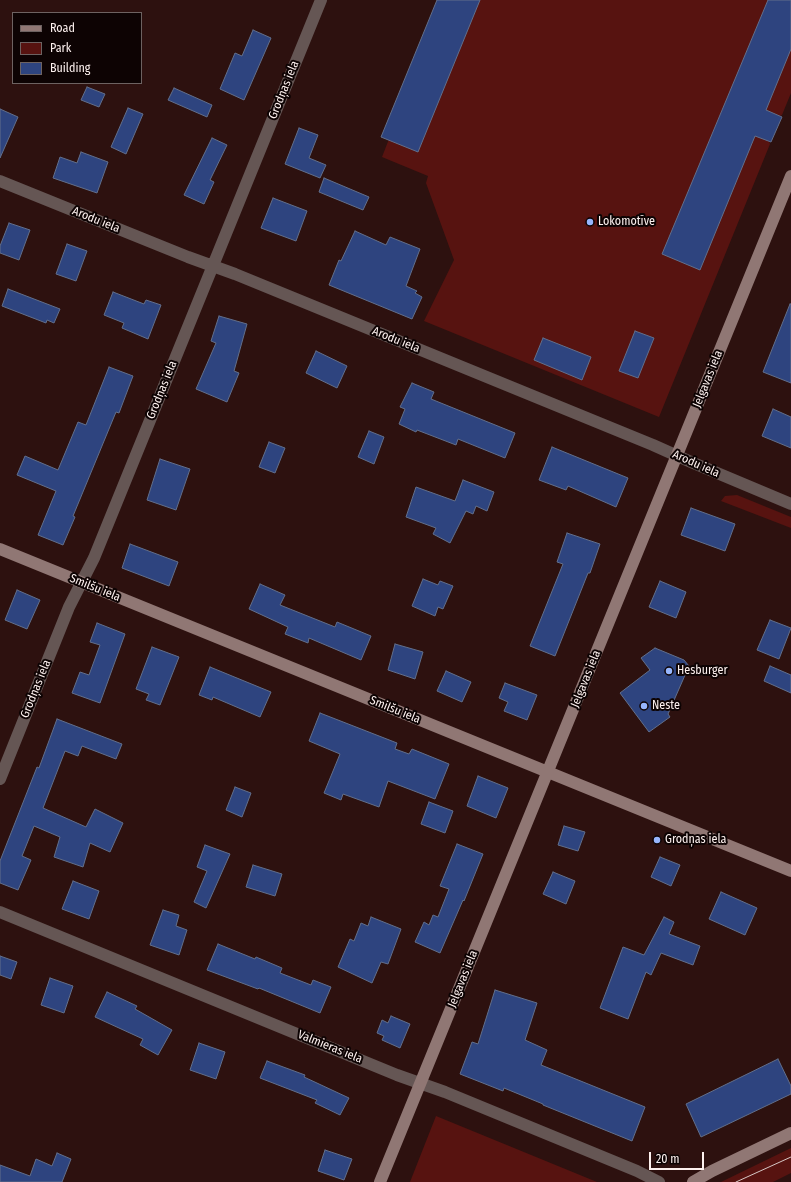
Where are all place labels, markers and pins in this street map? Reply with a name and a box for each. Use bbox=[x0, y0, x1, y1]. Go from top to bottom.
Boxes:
place label: Lokomotīve bbox=[598, 215, 655, 229]
marker: Lokomotīve bbox=[585, 217, 595, 227]
place label: Hesburger bbox=[677, 664, 728, 678]
marker: Hesburger bbox=[664, 666, 674, 676]
place label: Neste bbox=[652, 699, 680, 713]
marker: Neste bbox=[639, 701, 649, 711]
place label: Grodņas iela bbox=[665, 833, 726, 847]
marker: Grodņas iela bbox=[652, 835, 662, 845]

